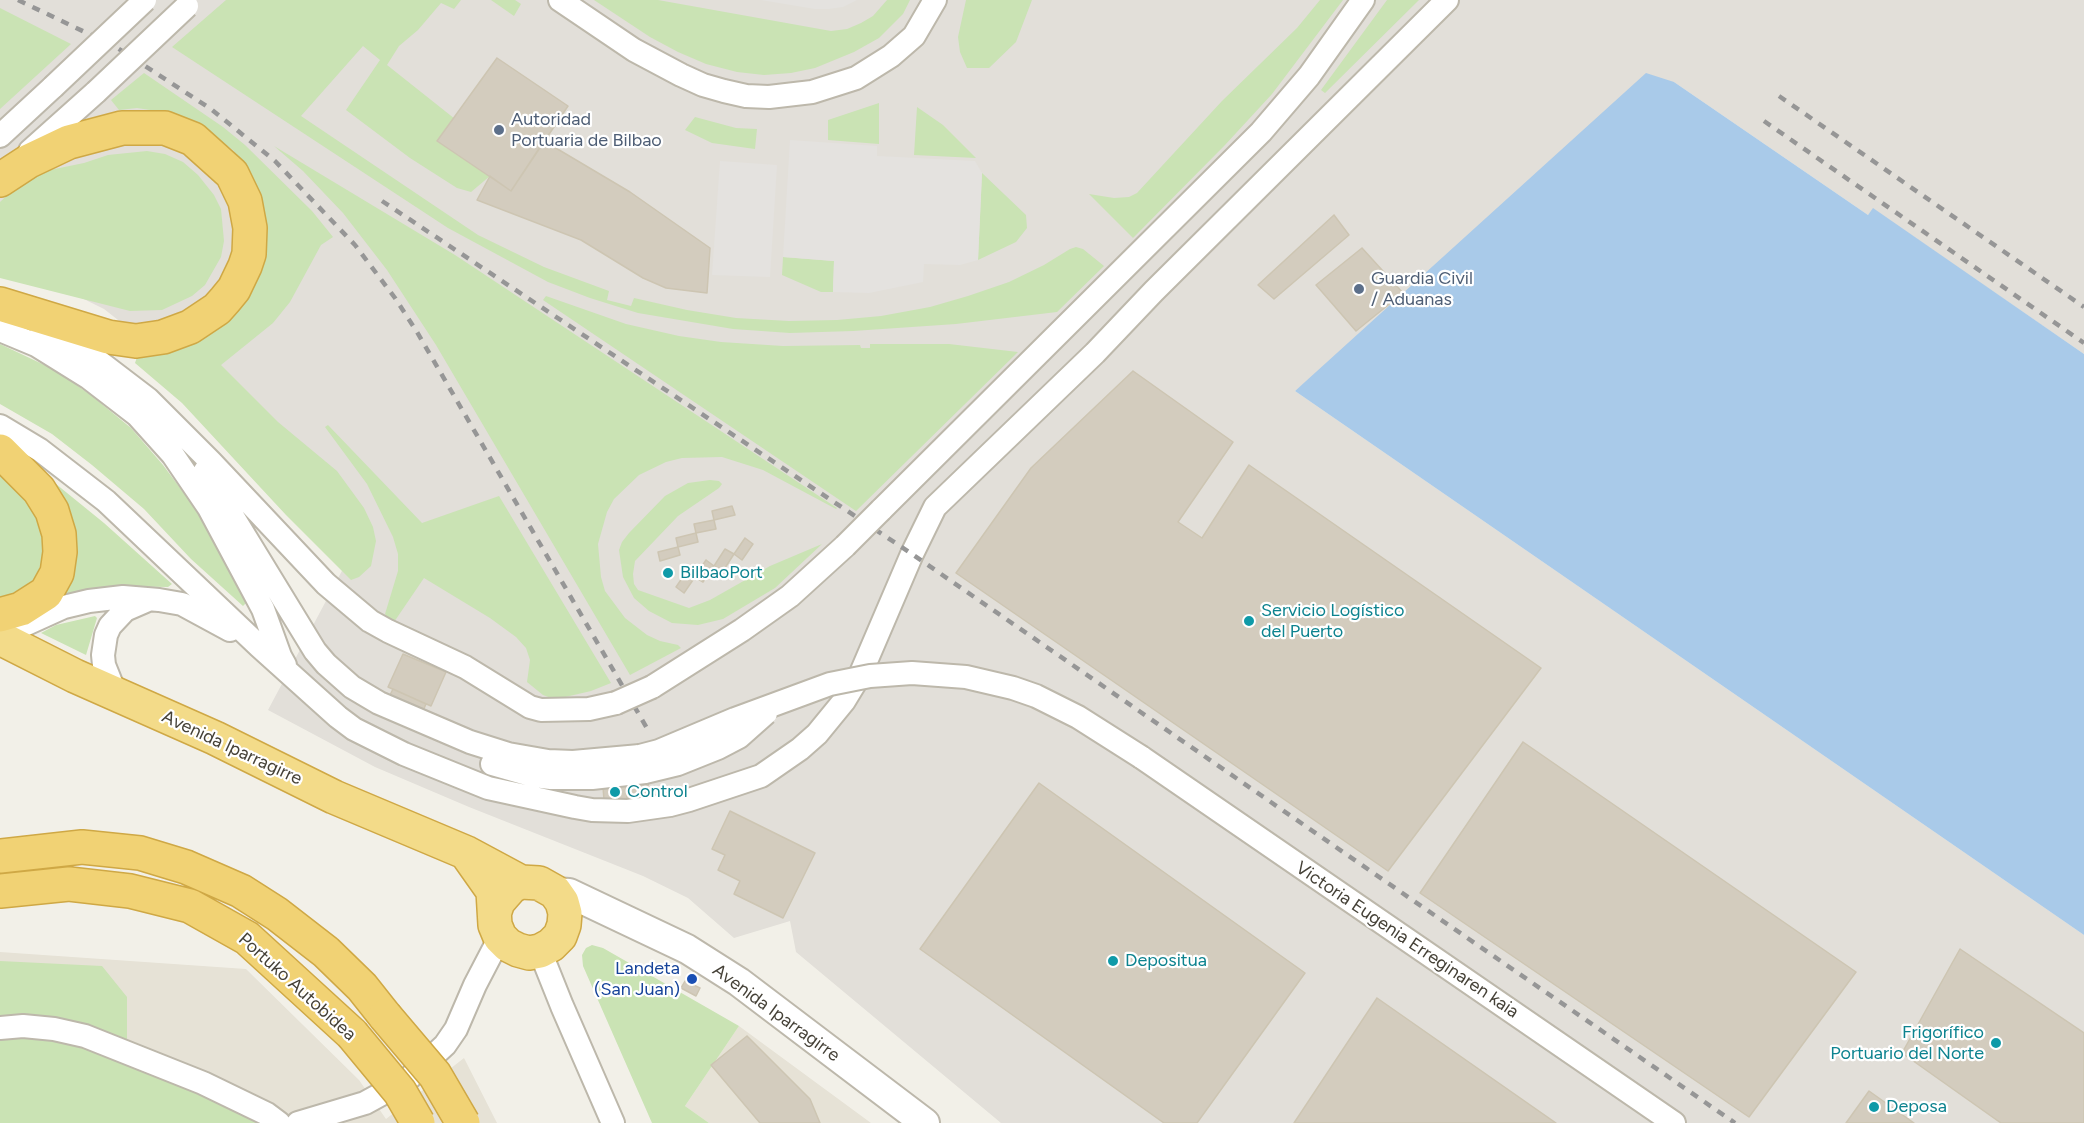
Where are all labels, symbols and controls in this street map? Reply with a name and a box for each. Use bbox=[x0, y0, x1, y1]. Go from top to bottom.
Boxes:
place label: Autoridad Portuaria de Bilbao bbox=[511, 109, 662, 152]
marker: Autoridad Portuaria de Bilbao bbox=[492, 123, 506, 137]
place label: Guardia Civil / Aduanas bbox=[1371, 268, 1473, 310]
marker: Guardia Civil / Aduanas bbox=[1352, 282, 1366, 296]
place label: BilbaoPort bbox=[680, 562, 763, 584]
marker: BilbaoPort bbox=[661, 566, 675, 580]
place label: Servicio Logístico del Puerto bbox=[1261, 600, 1404, 642]
marker: Servicio Logístico del Puerto bbox=[1242, 614, 1256, 628]
street label: Avenida Iparragirre bbox=[158, 706, 306, 790]
place label: Control bbox=[627, 781, 688, 803]
marker: Control bbox=[608, 785, 622, 799]
street label: Victoria Eugenia Erreginaren kaia bbox=[1291, 857, 1523, 1023]
street label: Portuko Autobidea bbox=[234, 929, 360, 1045]
place label: Depositua bbox=[1125, 950, 1207, 972]
marker: Depositua bbox=[1106, 954, 1120, 968]
place label: Landeta (San Juan) bbox=[594, 958, 680, 1000]
street label: Avenida Iparragirre bbox=[708, 960, 844, 1066]
marker: Landeta (San Juan) bbox=[685, 972, 699, 986]
place label: Frigorífico Portuario del Norte bbox=[1830, 1022, 1984, 1064]
marker: Frigorífico Portuario del Norte bbox=[1989, 1036, 2003, 1050]
place label: Deposa bbox=[1886, 1096, 1947, 1118]
marker: Deposa bbox=[1867, 1100, 1881, 1114]

